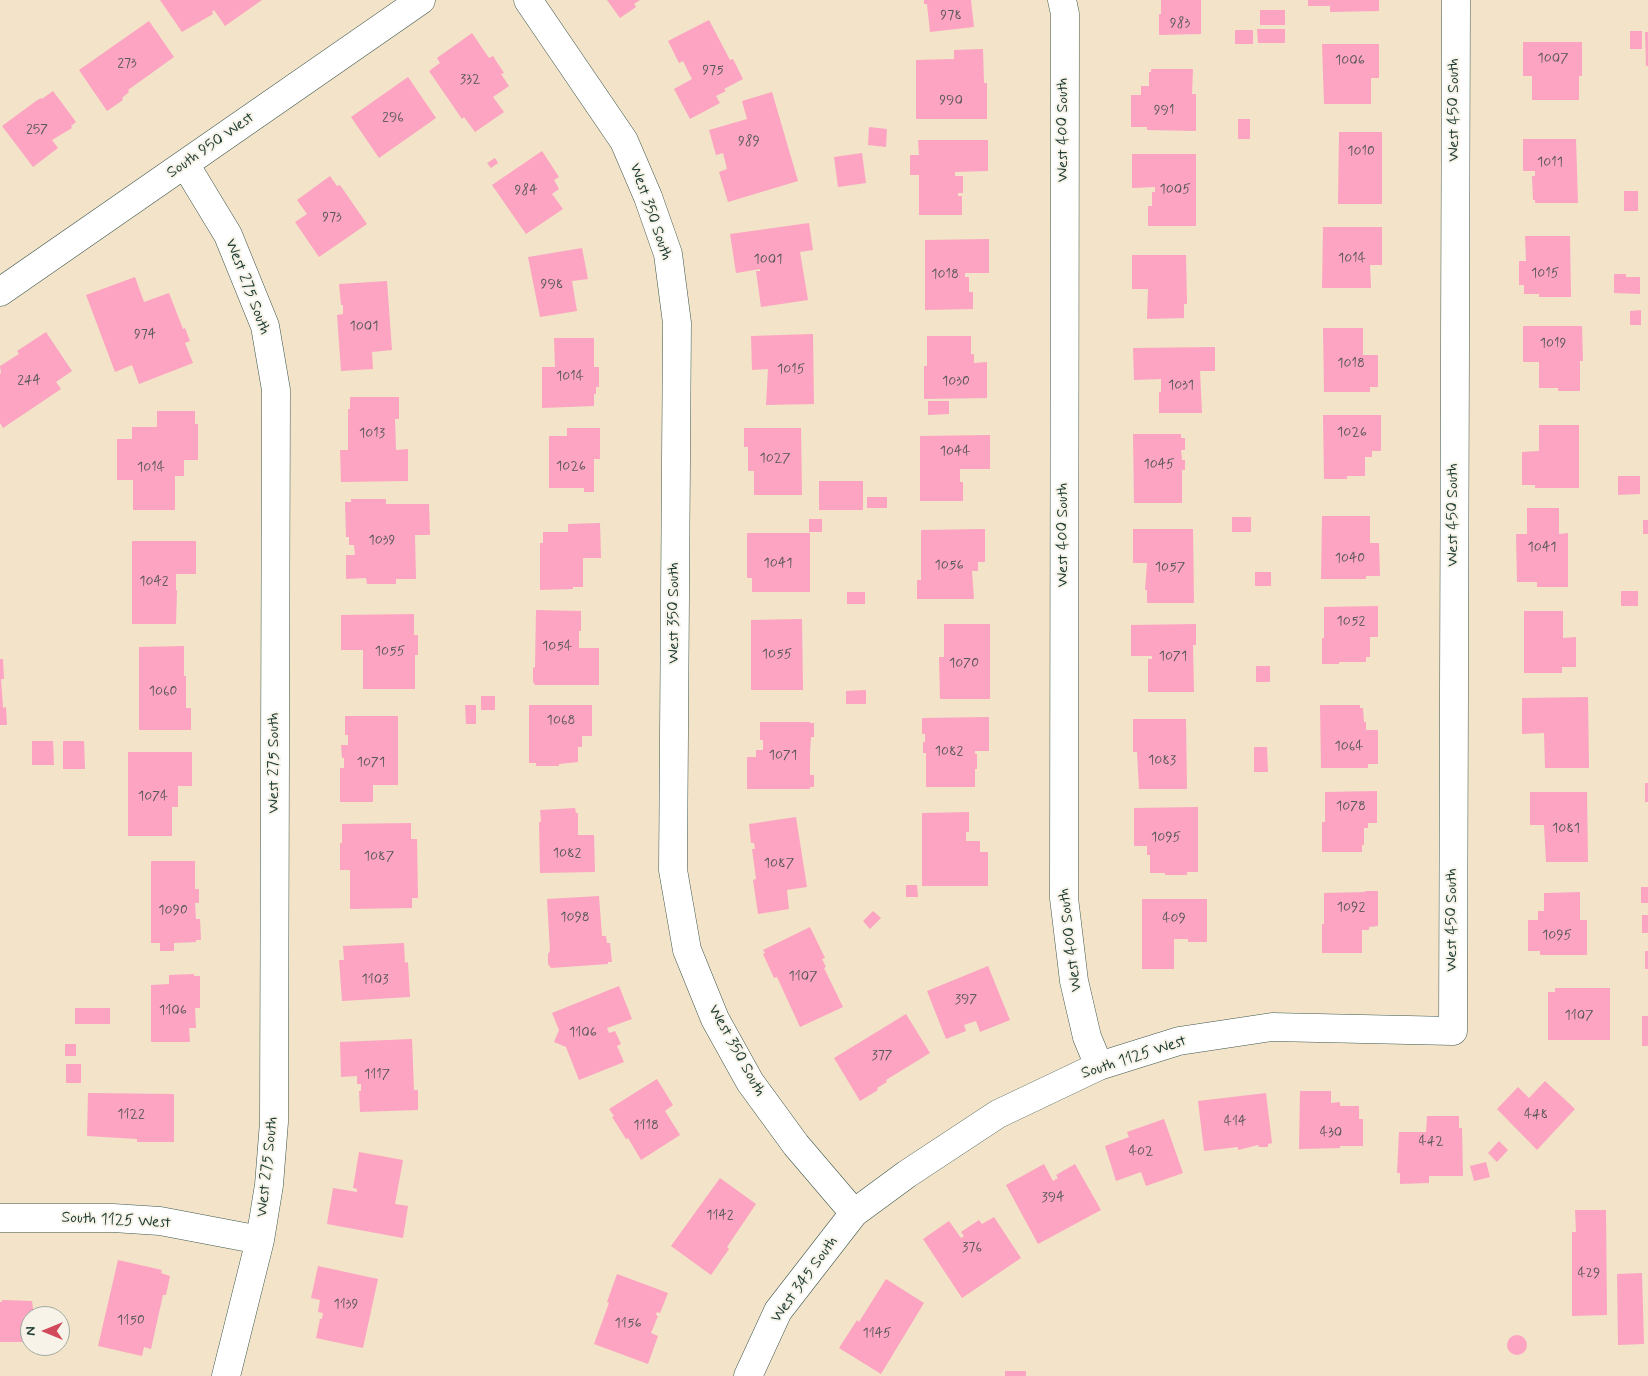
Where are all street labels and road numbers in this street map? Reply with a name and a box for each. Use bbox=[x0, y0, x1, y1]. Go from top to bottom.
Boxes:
street label: West 450 South bbox=[1445, 58, 1465, 162]
street label: West 400 South bbox=[1054, 78, 1074, 182]
street label: South 950 West bbox=[164, 109, 258, 183]
street label: West 350 South bbox=[624, 161, 676, 263]
street label: West 275 South bbox=[220, 236, 274, 338]
street label: West 450 South bbox=[1444, 463, 1464, 567]
street label: West 400 South bbox=[1054, 483, 1074, 587]
street label: West 350 South bbox=[665, 562, 685, 664]
street label: West 275 South bbox=[265, 713, 285, 813]
street label: West 450 South bbox=[1443, 868, 1463, 972]
street label: West 400 South bbox=[1055, 887, 1087, 993]
street label: West 350 South bbox=[703, 1002, 769, 1100]
street label: South 1125 West bbox=[1079, 1032, 1189, 1084]
street label: West 275 South bbox=[253, 1116, 283, 1218]
street label: South 1125 West bbox=[61, 1209, 171, 1233]
street label: West 345 South bbox=[767, 1233, 843, 1327]

